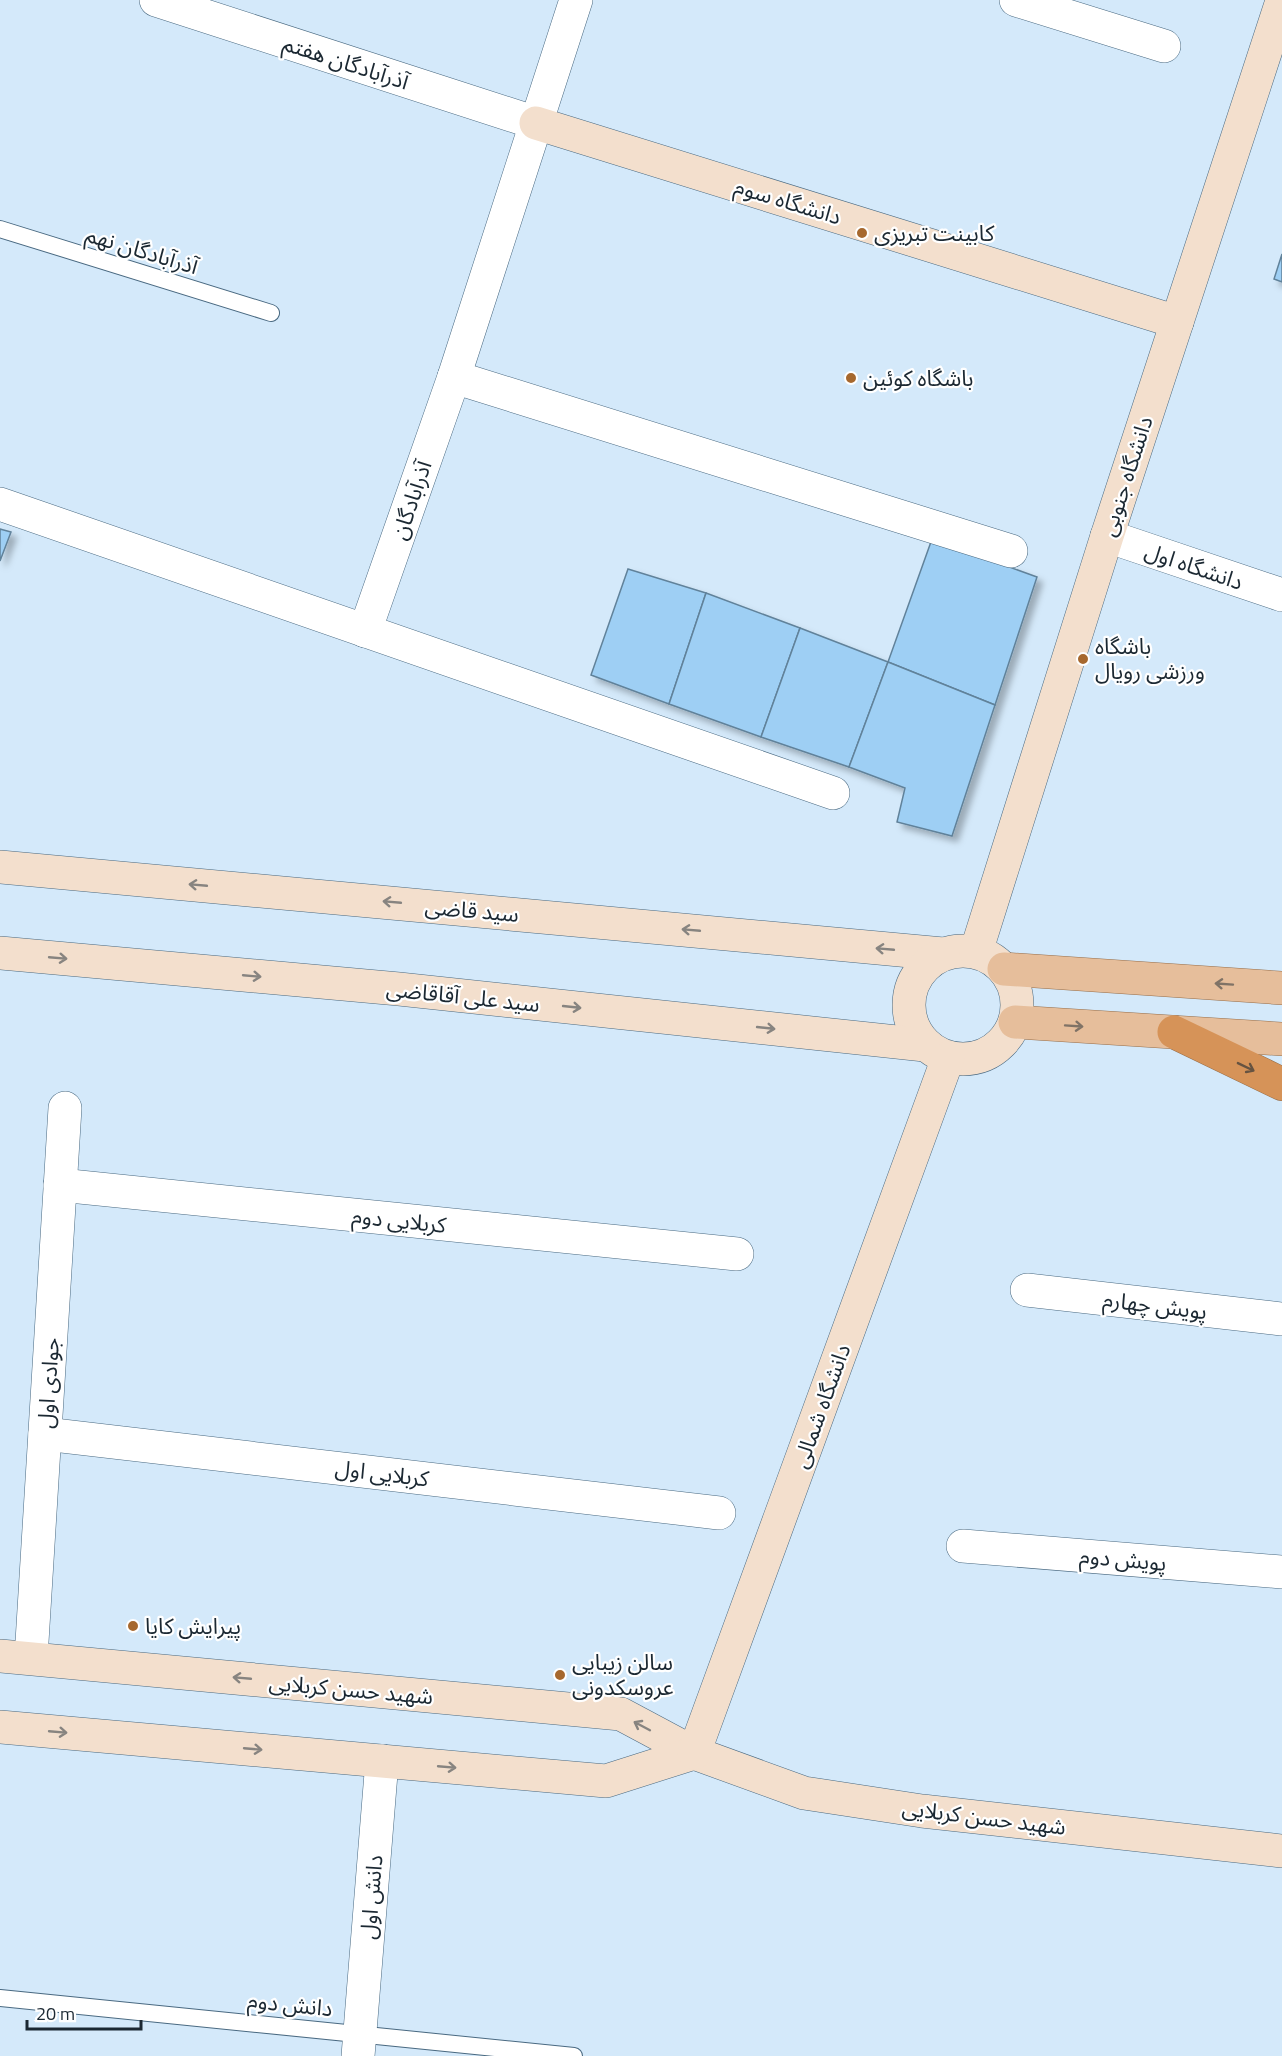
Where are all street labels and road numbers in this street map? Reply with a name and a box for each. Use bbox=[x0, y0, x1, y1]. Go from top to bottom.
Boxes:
street label: آذرآبادگان هفتم bbox=[279, 26, 415, 99]
street label: دانشگاه سوم bbox=[730, 169, 846, 233]
street label: آذرآبادگان نهم bbox=[82, 217, 204, 284]
street label: دانشگاه جنوبی bbox=[1091, 411, 1161, 541]
street label: آذرآبادگان bbox=[382, 454, 441, 544]
street label: دانشگاه اول bbox=[1140, 533, 1248, 599]
street label: سید قاضی bbox=[424, 889, 520, 931]
street label: سید علی آقاقاضی bbox=[384, 971, 542, 1021]
street label: کربلایی دوم bbox=[350, 1198, 449, 1242]
street label: پویش چهارم bbox=[1101, 1282, 1209, 1328]
street label: جوادی اول bbox=[28, 1336, 68, 1430]
street label: دانشگاه شمالی bbox=[783, 1339, 859, 1473]
street label: کربلایی اول bbox=[333, 1450, 432, 1496]
street label: پویش دوم bbox=[1078, 1538, 1168, 1580]
street label: شهید حسن کربلایی bbox=[267, 1665, 435, 1713]
street label: شهید حسن کربلایی bbox=[900, 1790, 1068, 1844]
street label: دانش اول bbox=[350, 1853, 392, 1941]
street label: دانش دوم bbox=[246, 1983, 334, 2025]

